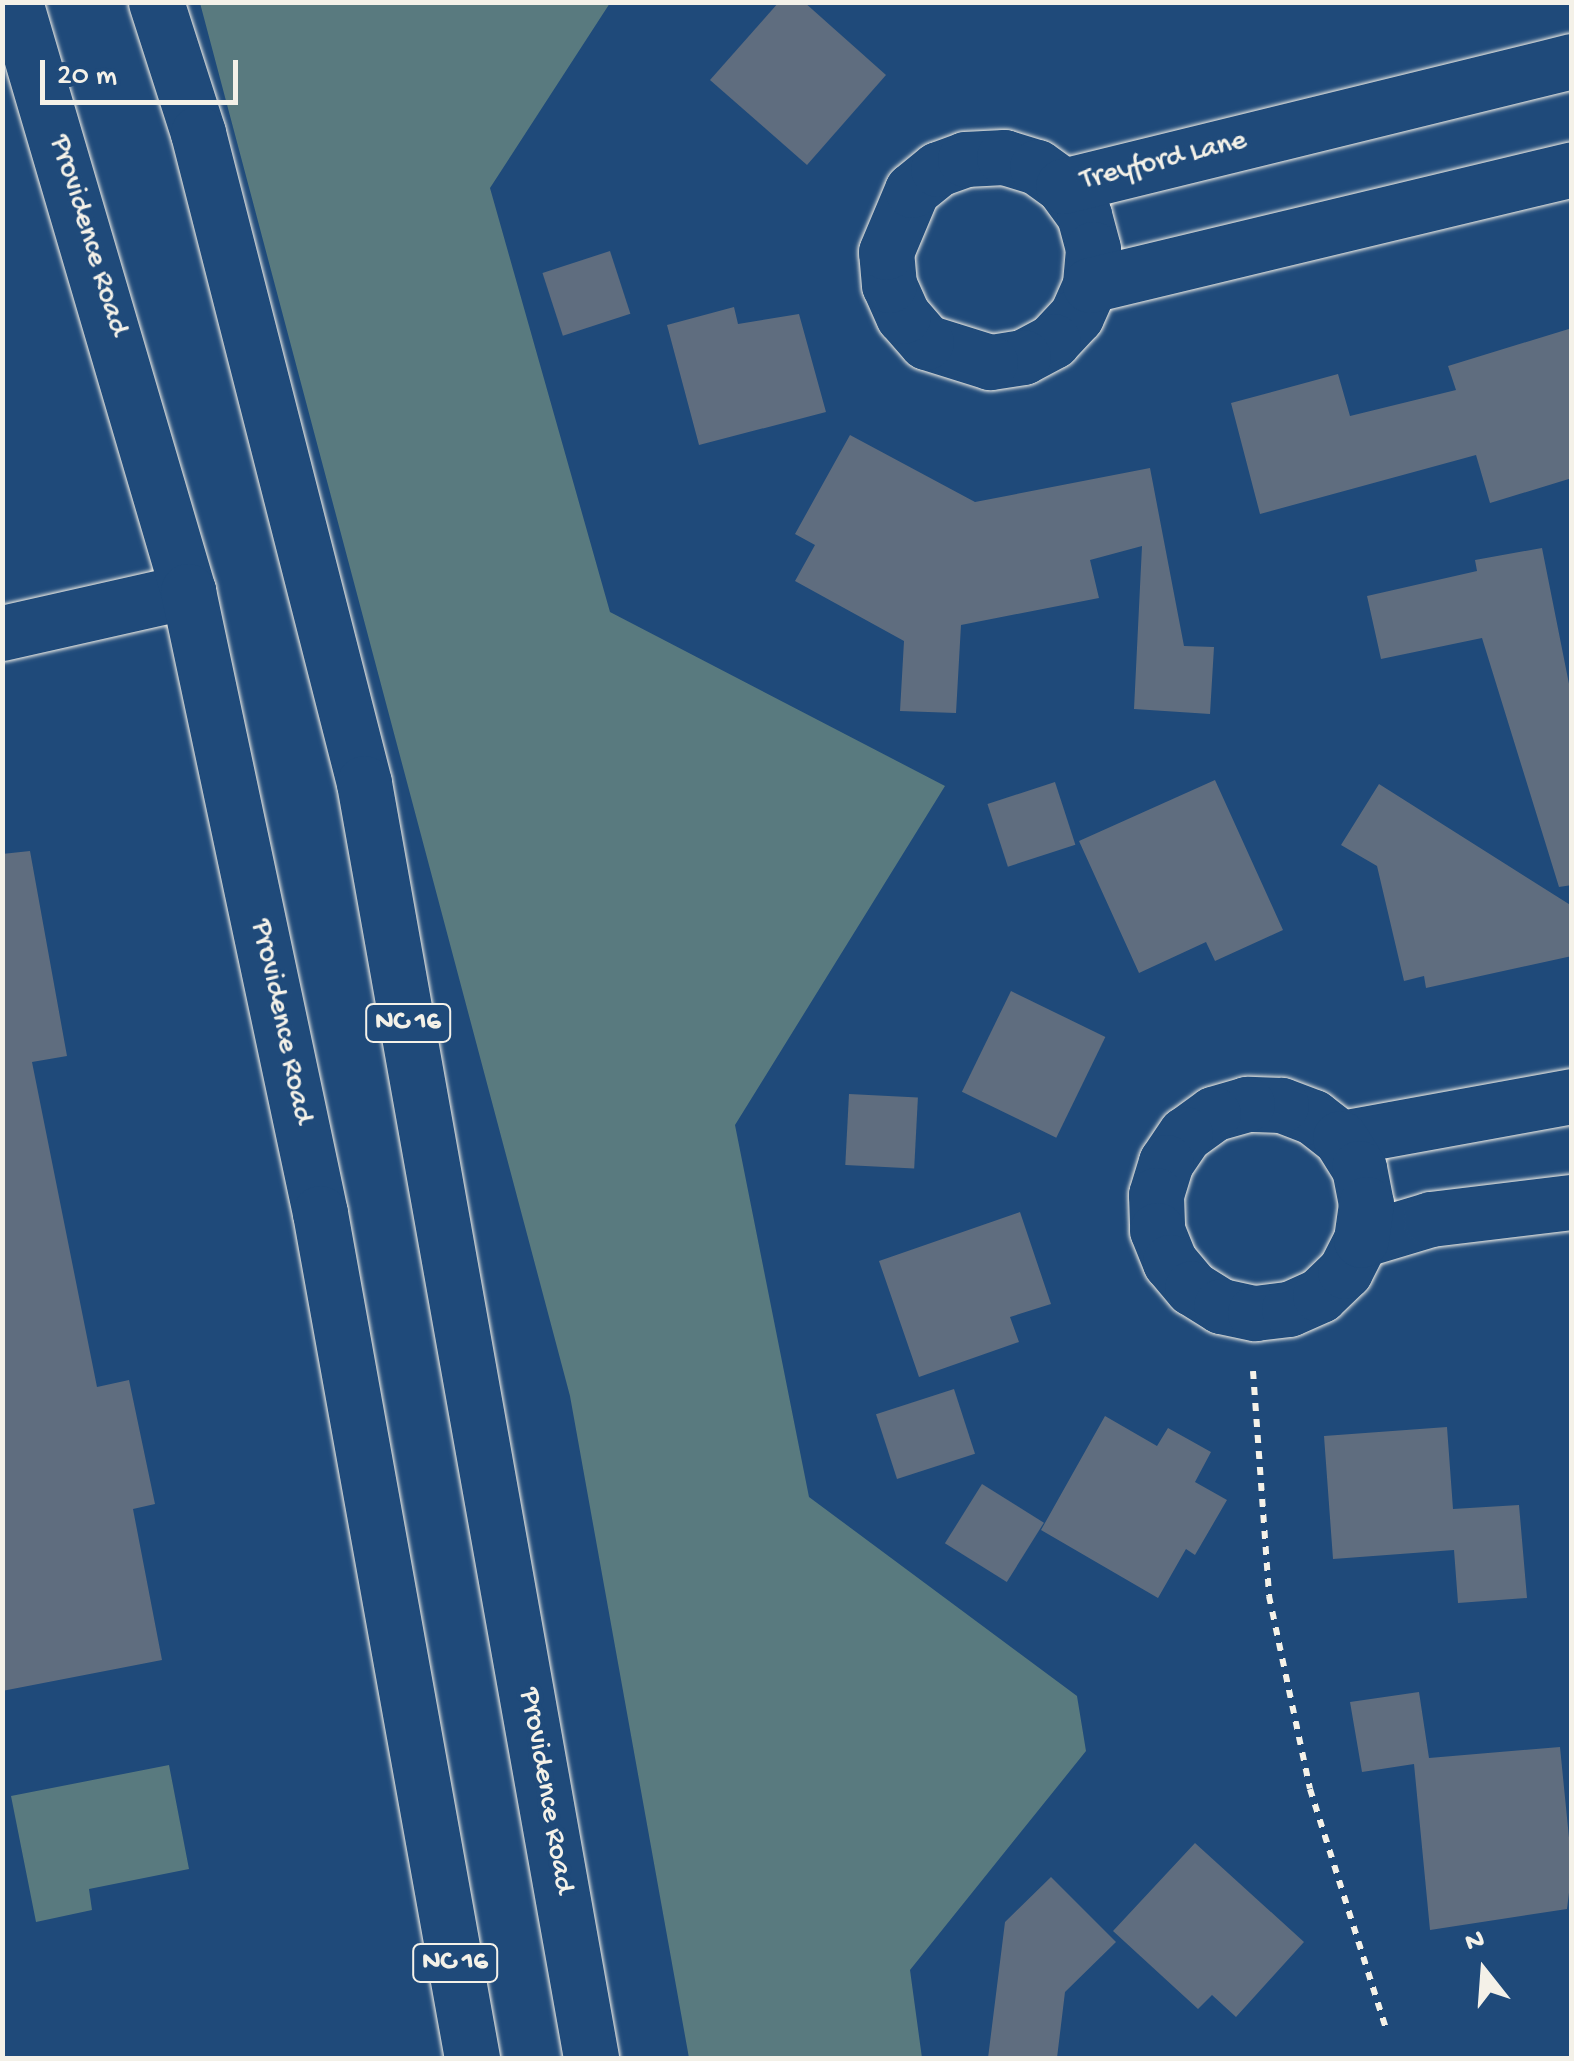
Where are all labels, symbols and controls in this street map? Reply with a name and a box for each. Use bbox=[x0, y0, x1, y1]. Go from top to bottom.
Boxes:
scale bar bbox=[45, 40, 242, 102]
text: 20 m bbox=[57, 60, 117, 95]
street label: Treyford Lane bbox=[1077, 124, 1251, 200]
street label: Providence Road bbox=[39, 131, 135, 341]
street label: Providence Road bbox=[241, 916, 319, 1128]
road number: NC 16 bbox=[363, 1000, 453, 1046]
street label: Providence Road bbox=[509, 1685, 581, 1897]
north arrow bbox=[1434, 1921, 1534, 2021]
text: N bbox=[1462, 1923, 1489, 1960]
road number: NC 16 bbox=[410, 1940, 500, 1986]

